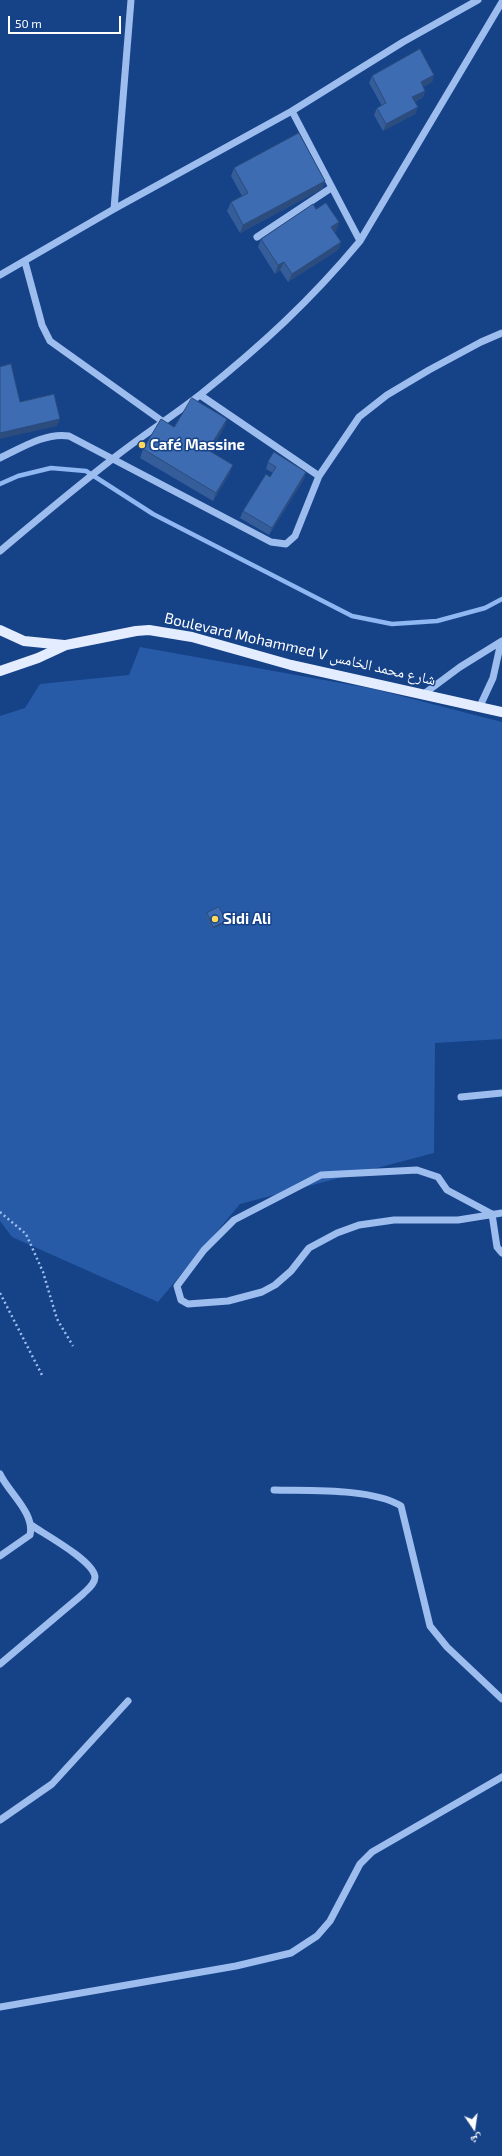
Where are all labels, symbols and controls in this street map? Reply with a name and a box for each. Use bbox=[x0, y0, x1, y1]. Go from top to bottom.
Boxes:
scale bar bbox=[10, 8, 123, 34]
text: 50 m bbox=[15, 16, 42, 30]
place label: Café Massine bbox=[150, 436, 245, 454]
marker: Café Massine bbox=[137, 440, 147, 450]
street label: Boulevard Mohammed V شارع محمد الخامس bbox=[162, 609, 438, 689]
place label: Sidi Ali bbox=[223, 910, 271, 928]
marker: Sidi Ali bbox=[210, 914, 220, 924]
north arrow bbox=[454, 2108, 494, 2148]
text: ش bbox=[470, 2133, 484, 2148]

